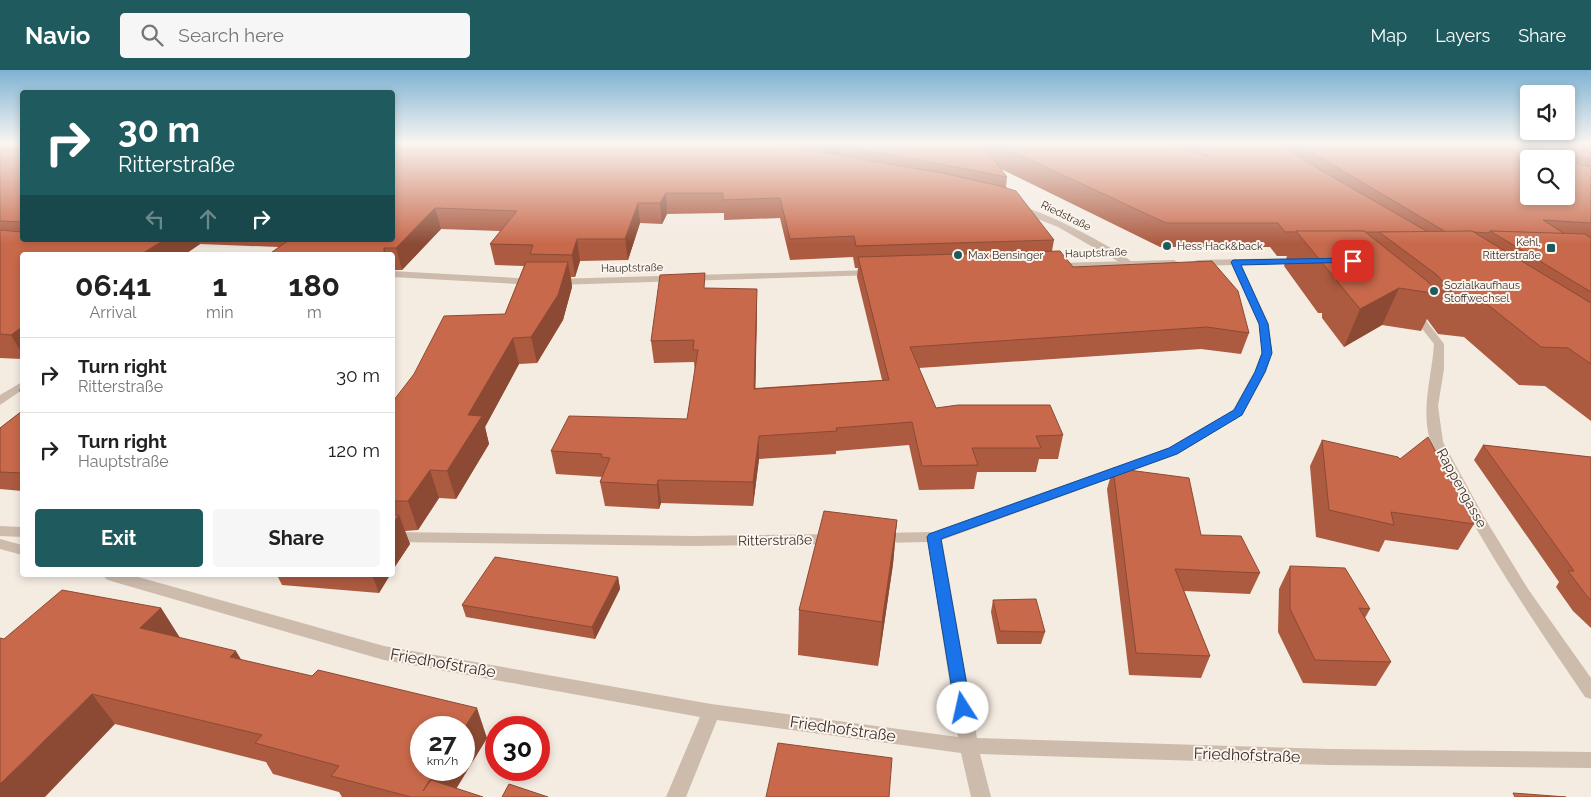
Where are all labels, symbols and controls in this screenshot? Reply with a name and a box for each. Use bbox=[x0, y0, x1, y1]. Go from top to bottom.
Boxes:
search box bbox=[120, 13, 470, 58]
text: Navio bbox=[25, 21, 90, 50]
icon: search bbox=[138, 21, 166, 49]
text: Search here bbox=[178, 24, 284, 46]
text: Map bbox=[1371, 25, 1407, 46]
text: Layers bbox=[1435, 25, 1490, 46]
text: Share bbox=[1518, 25, 1566, 46]
map controls bbox=[1520, 85, 1575, 205]
button: sound bbox=[1520, 85, 1575, 140]
text: 30 m bbox=[118, 109, 200, 150]
icon: right bbox=[35, 110, 100, 175]
button: search bbox=[1520, 150, 1575, 205]
text: Ritterstraße bbox=[118, 151, 235, 177]
street label: Riedstraße bbox=[1039, 198, 1094, 234]
icon: left bbox=[141, 205, 169, 233]
icon: ahead bbox=[194, 205, 222, 233]
icon: right bbox=[247, 205, 275, 233]
place label: Kehl, Ritterstraße bbox=[1483, 236, 1542, 262]
marker: Hess Hack&back bbox=[1161, 240, 1173, 252]
place label: Hess Hack&back bbox=[1177, 240, 1263, 253]
pin bbox=[1332, 240, 1374, 282]
marker: Kehl, Ritterstraße bbox=[1545, 242, 1557, 254]
street label: Hauptstraße bbox=[1065, 245, 1128, 261]
icon: arrive bbox=[1339, 247, 1367, 275]
marker: Max Bensinger bbox=[952, 249, 964, 261]
place label: Max Bensinger bbox=[968, 249, 1044, 262]
street label: Hauptstraße bbox=[601, 261, 664, 275]
text: 06:41 bbox=[75, 268, 151, 303]
text: 1 bbox=[212, 268, 227, 303]
text: 180 bbox=[289, 268, 340, 303]
place label: Sozialkaufhaus Stoffwechsel bbox=[1444, 279, 1520, 305]
marker: Sozialkaufhaus Stoffwechsel bbox=[1428, 285, 1440, 297]
text: Arrival bbox=[90, 303, 136, 322]
text: min bbox=[206, 303, 234, 322]
text: m bbox=[307, 303, 322, 322]
text: Turn right bbox=[78, 355, 167, 377]
icon: right bbox=[35, 361, 63, 389]
text: 30 m bbox=[336, 364, 380, 386]
text: Ritterstraße bbox=[78, 377, 163, 396]
text: Turn right bbox=[78, 430, 167, 452]
icon: right bbox=[35, 436, 63, 464]
text: 120 m bbox=[328, 439, 380, 461]
street label: Rappengasse bbox=[1434, 445, 1490, 531]
text: Hauptstraße bbox=[78, 452, 169, 471]
button: Exit bbox=[35, 509, 203, 567]
button: Share bbox=[213, 509, 380, 567]
street label: Ritterstraße bbox=[738, 531, 812, 549]
street label: Friedhofstraße bbox=[389, 644, 497, 682]
position arrow bbox=[936, 681, 988, 733]
street label: Friedhofstraße bbox=[789, 712, 897, 746]
speed limit sign: 30 bbox=[485, 716, 550, 781]
text: 27 bbox=[428, 727, 457, 757]
street label: Friedhofstraße bbox=[1193, 744, 1301, 766]
text: km/h bbox=[427, 754, 458, 768]

